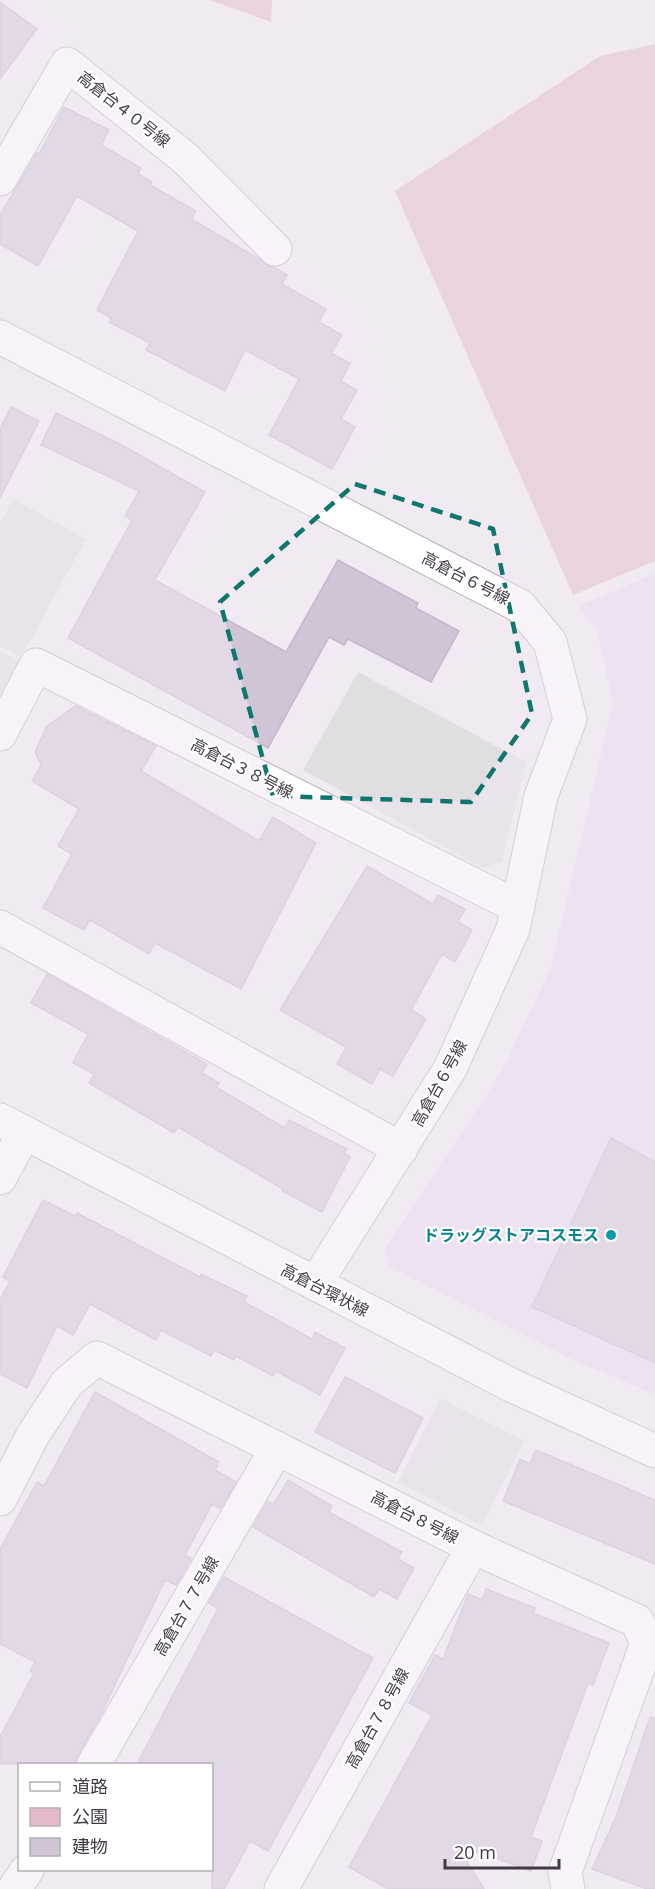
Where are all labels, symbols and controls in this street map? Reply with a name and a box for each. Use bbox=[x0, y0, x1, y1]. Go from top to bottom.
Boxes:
street label: 高倉台４０号線 bbox=[73, 66, 175, 152]
street label: 高倉台６号線 bbox=[418, 546, 514, 610]
street label: 高倉台３８号線 bbox=[187, 733, 297, 803]
street label: 高倉台６号線 bbox=[406, 1036, 472, 1130]
place label: ドラッグストアコスモス bbox=[423, 1224, 599, 1246]
marker: ドラッグストアコスモス bbox=[604, 1228, 618, 1242]
street label: 高倉台環状線 bbox=[277, 1258, 373, 1322]
street label: 高倉台８号線 bbox=[367, 1485, 463, 1549]
street label: 高倉台７７号線 bbox=[148, 1552, 224, 1660]
street label: 高倉台７８号線 bbox=[340, 1664, 414, 1772]
legend bbox=[18, 1763, 213, 1871]
text: 道路 bbox=[72, 1774, 108, 1798]
text: 公園 bbox=[72, 1804, 108, 1828]
scale bar bbox=[445, 1832, 559, 1870]
text: 建物 bbox=[72, 1834, 108, 1858]
text: 20 m bbox=[454, 1840, 496, 1864]

